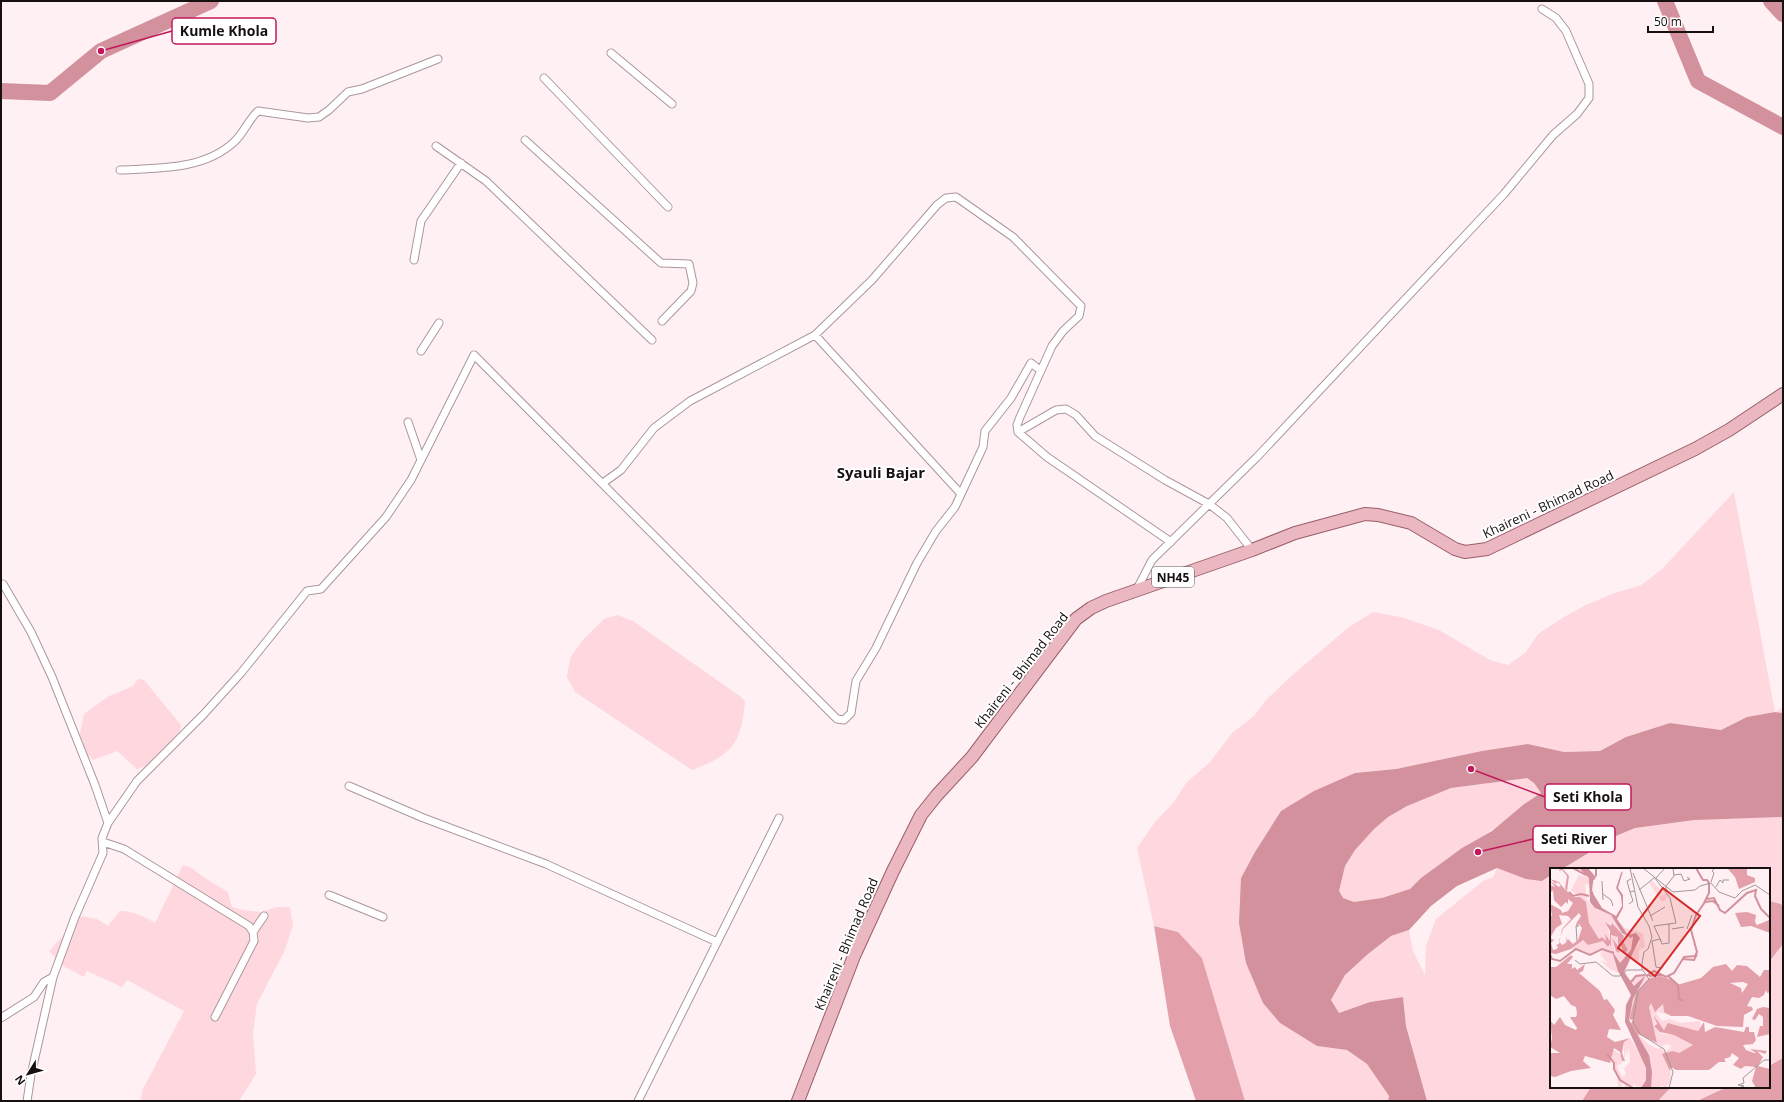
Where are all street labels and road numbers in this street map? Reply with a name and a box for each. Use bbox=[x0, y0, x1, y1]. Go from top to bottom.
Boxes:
street label: Khaireni - Bhimad Road bbox=[1480, 466, 1616, 542]
road number: NH45 bbox=[1152, 567, 1194, 587]
street label: Khaireni - Bhimad Road bbox=[970, 608, 1072, 732]
street label: Khaireni - Bhimad Road bbox=[810, 875, 882, 1013]

